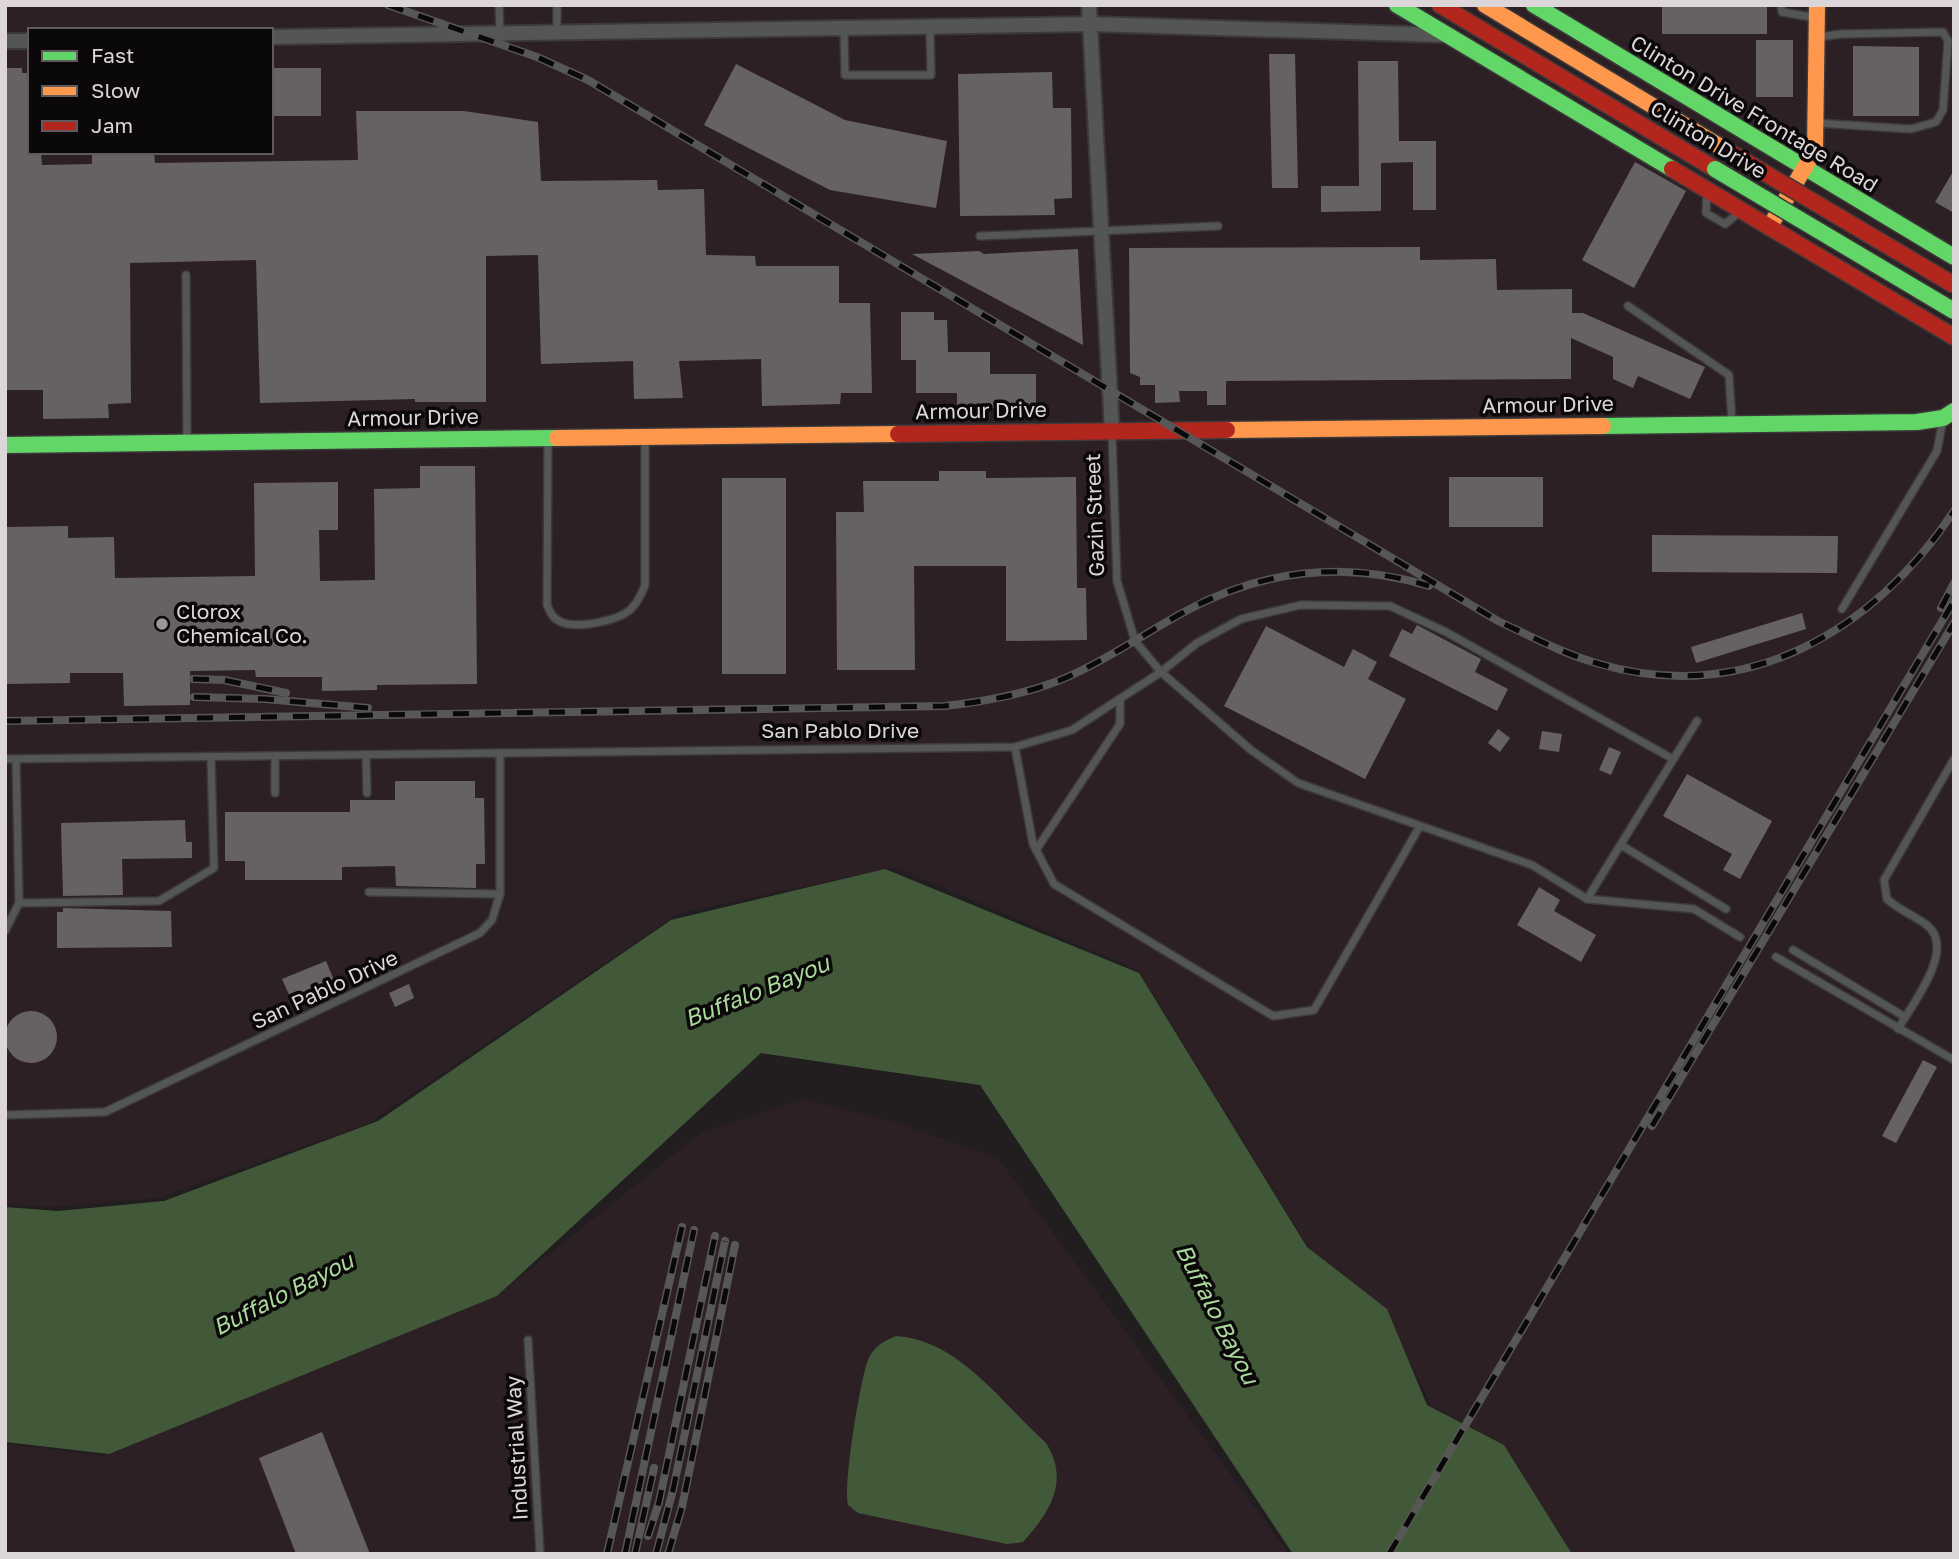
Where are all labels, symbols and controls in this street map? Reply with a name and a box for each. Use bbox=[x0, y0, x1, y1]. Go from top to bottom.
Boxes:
legend bbox=[28, 28, 273, 154]
street label: Clinton Drive Frontage Road bbox=[1626, 30, 1882, 198]
text: Fast bbox=[91, 42, 134, 68]
text: Slow bbox=[91, 77, 140, 103]
street label: Clinton Drive bbox=[1646, 96, 1770, 184]
text: Jam bbox=[91, 112, 133, 138]
street label: Armour Drive bbox=[1482, 390, 1614, 418]
street label: Armour Drive bbox=[915, 396, 1047, 424]
street label: Armour Drive bbox=[347, 403, 479, 431]
street label: Gazin Street bbox=[1079, 453, 1109, 577]
place label: Clorox Chemical Co. bbox=[176, 598, 308, 648]
marker: Clorox Chemical Co. bbox=[154, 616, 170, 632]
street label: San Pablo Drive bbox=[761, 717, 919, 743]
street label: San Pablo Drive bbox=[247, 944, 402, 1034]
water label: Buffalo Bayou bbox=[680, 948, 835, 1032]
water label: Buffalo Bayou bbox=[1171, 1239, 1266, 1390]
water label: Buffalo Bayou bbox=[208, 1245, 359, 1340]
street label: Industrial Way bbox=[499, 1375, 533, 1521]

